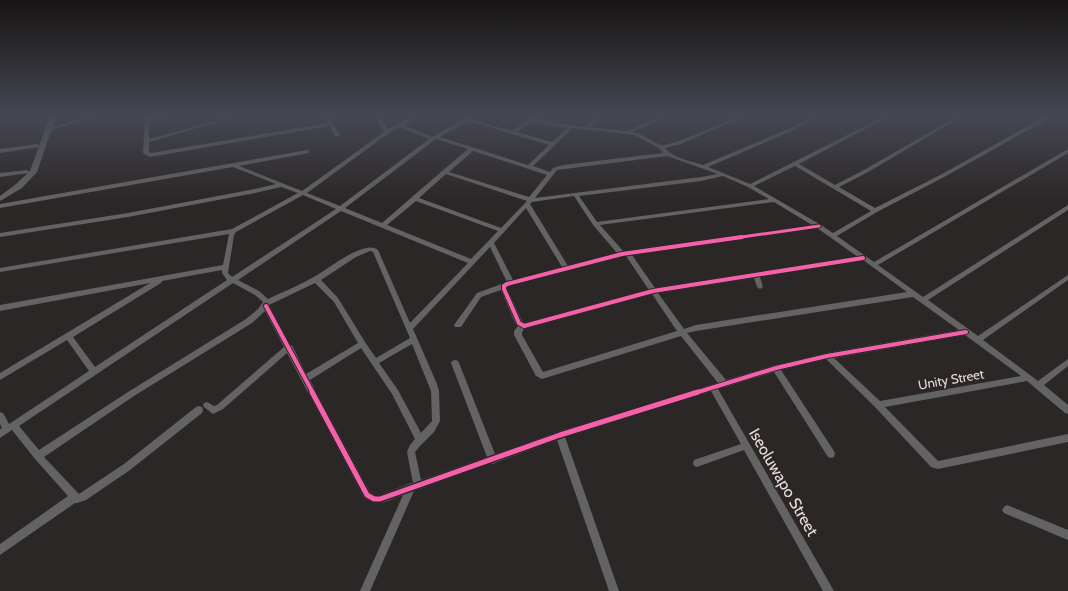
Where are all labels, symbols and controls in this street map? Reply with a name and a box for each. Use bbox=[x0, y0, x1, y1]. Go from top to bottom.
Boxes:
street label: Unity Street bbox=[917, 365, 986, 393]
street label: Iseoluwapo Street bbox=[745, 425, 822, 540]

